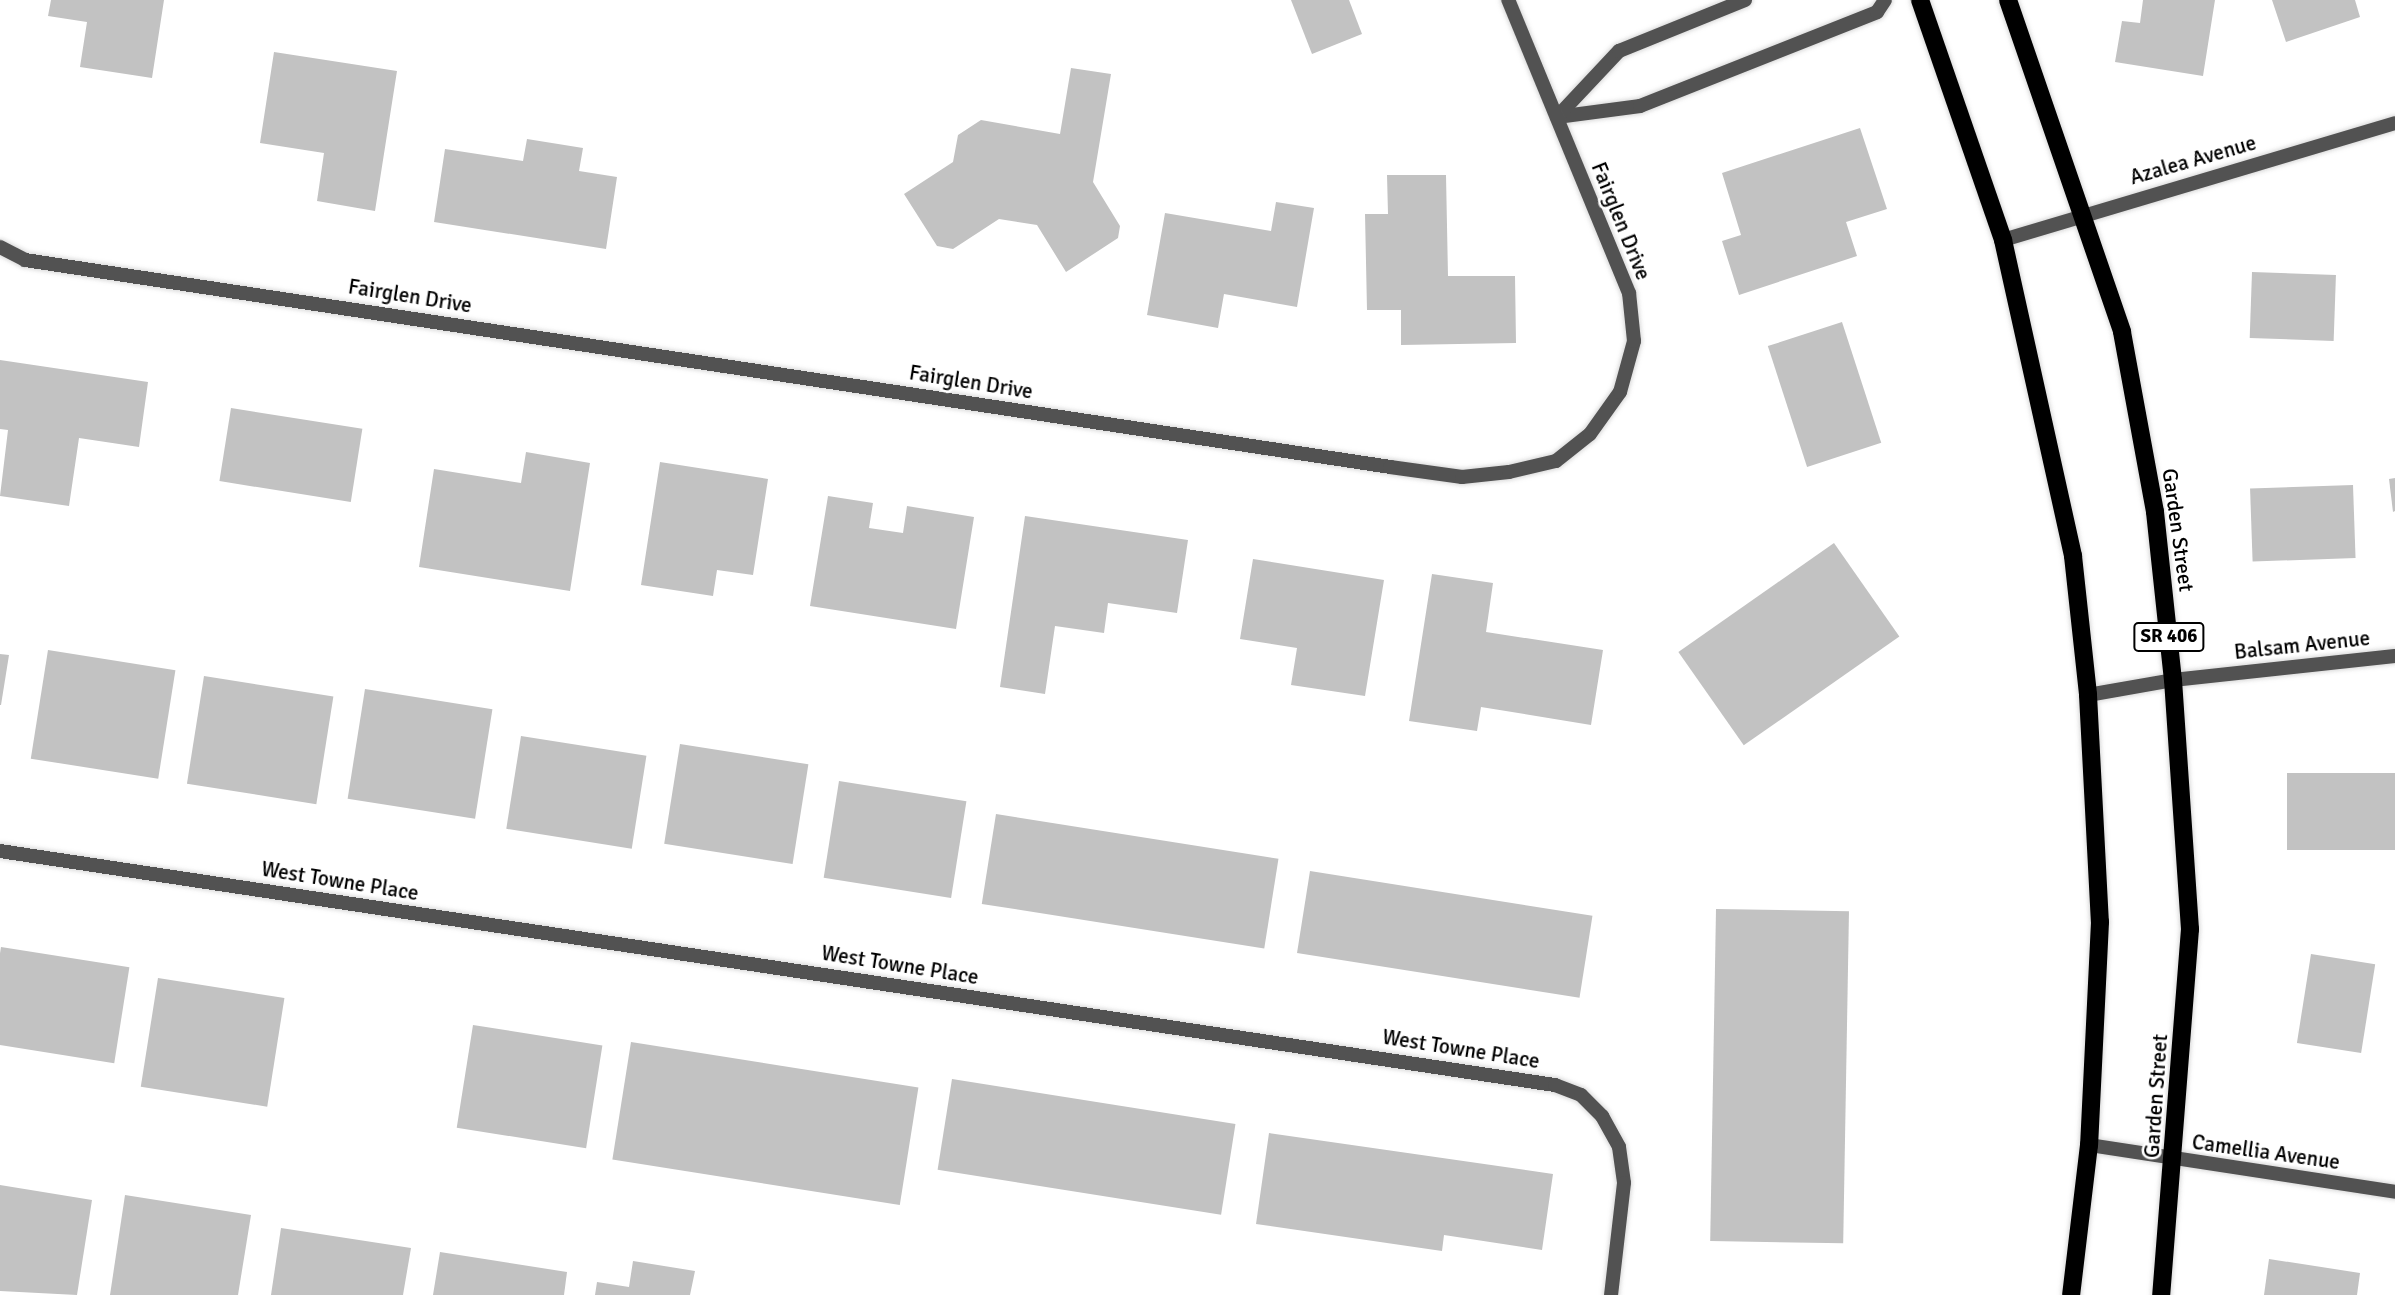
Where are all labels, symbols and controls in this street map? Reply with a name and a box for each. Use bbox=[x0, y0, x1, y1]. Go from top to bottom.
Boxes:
street label: Azalea Avenue bbox=[2127, 130, 2259, 190]
street label: Fairglen Drive bbox=[1586, 158, 1656, 284]
street label: Fairglen Drive bbox=[346, 274, 474, 318]
street label: Fairglen Drive bbox=[907, 360, 1035, 404]
street label: Garden Street bbox=[2157, 467, 2199, 593]
road number: SR 406 bbox=[2132, 622, 2206, 652]
street label: Balsam Avenue bbox=[2233, 625, 2371, 665]
street label: West Towne Place bbox=[260, 856, 420, 906]
street label: West Towne Place bbox=[820, 940, 980, 990]
street label: West Towne Place bbox=[1381, 1024, 1541, 1074]
street label: Garden Street bbox=[2139, 1033, 2173, 1159]
street label: Camellia Avenue bbox=[2190, 1129, 2342, 1175]

